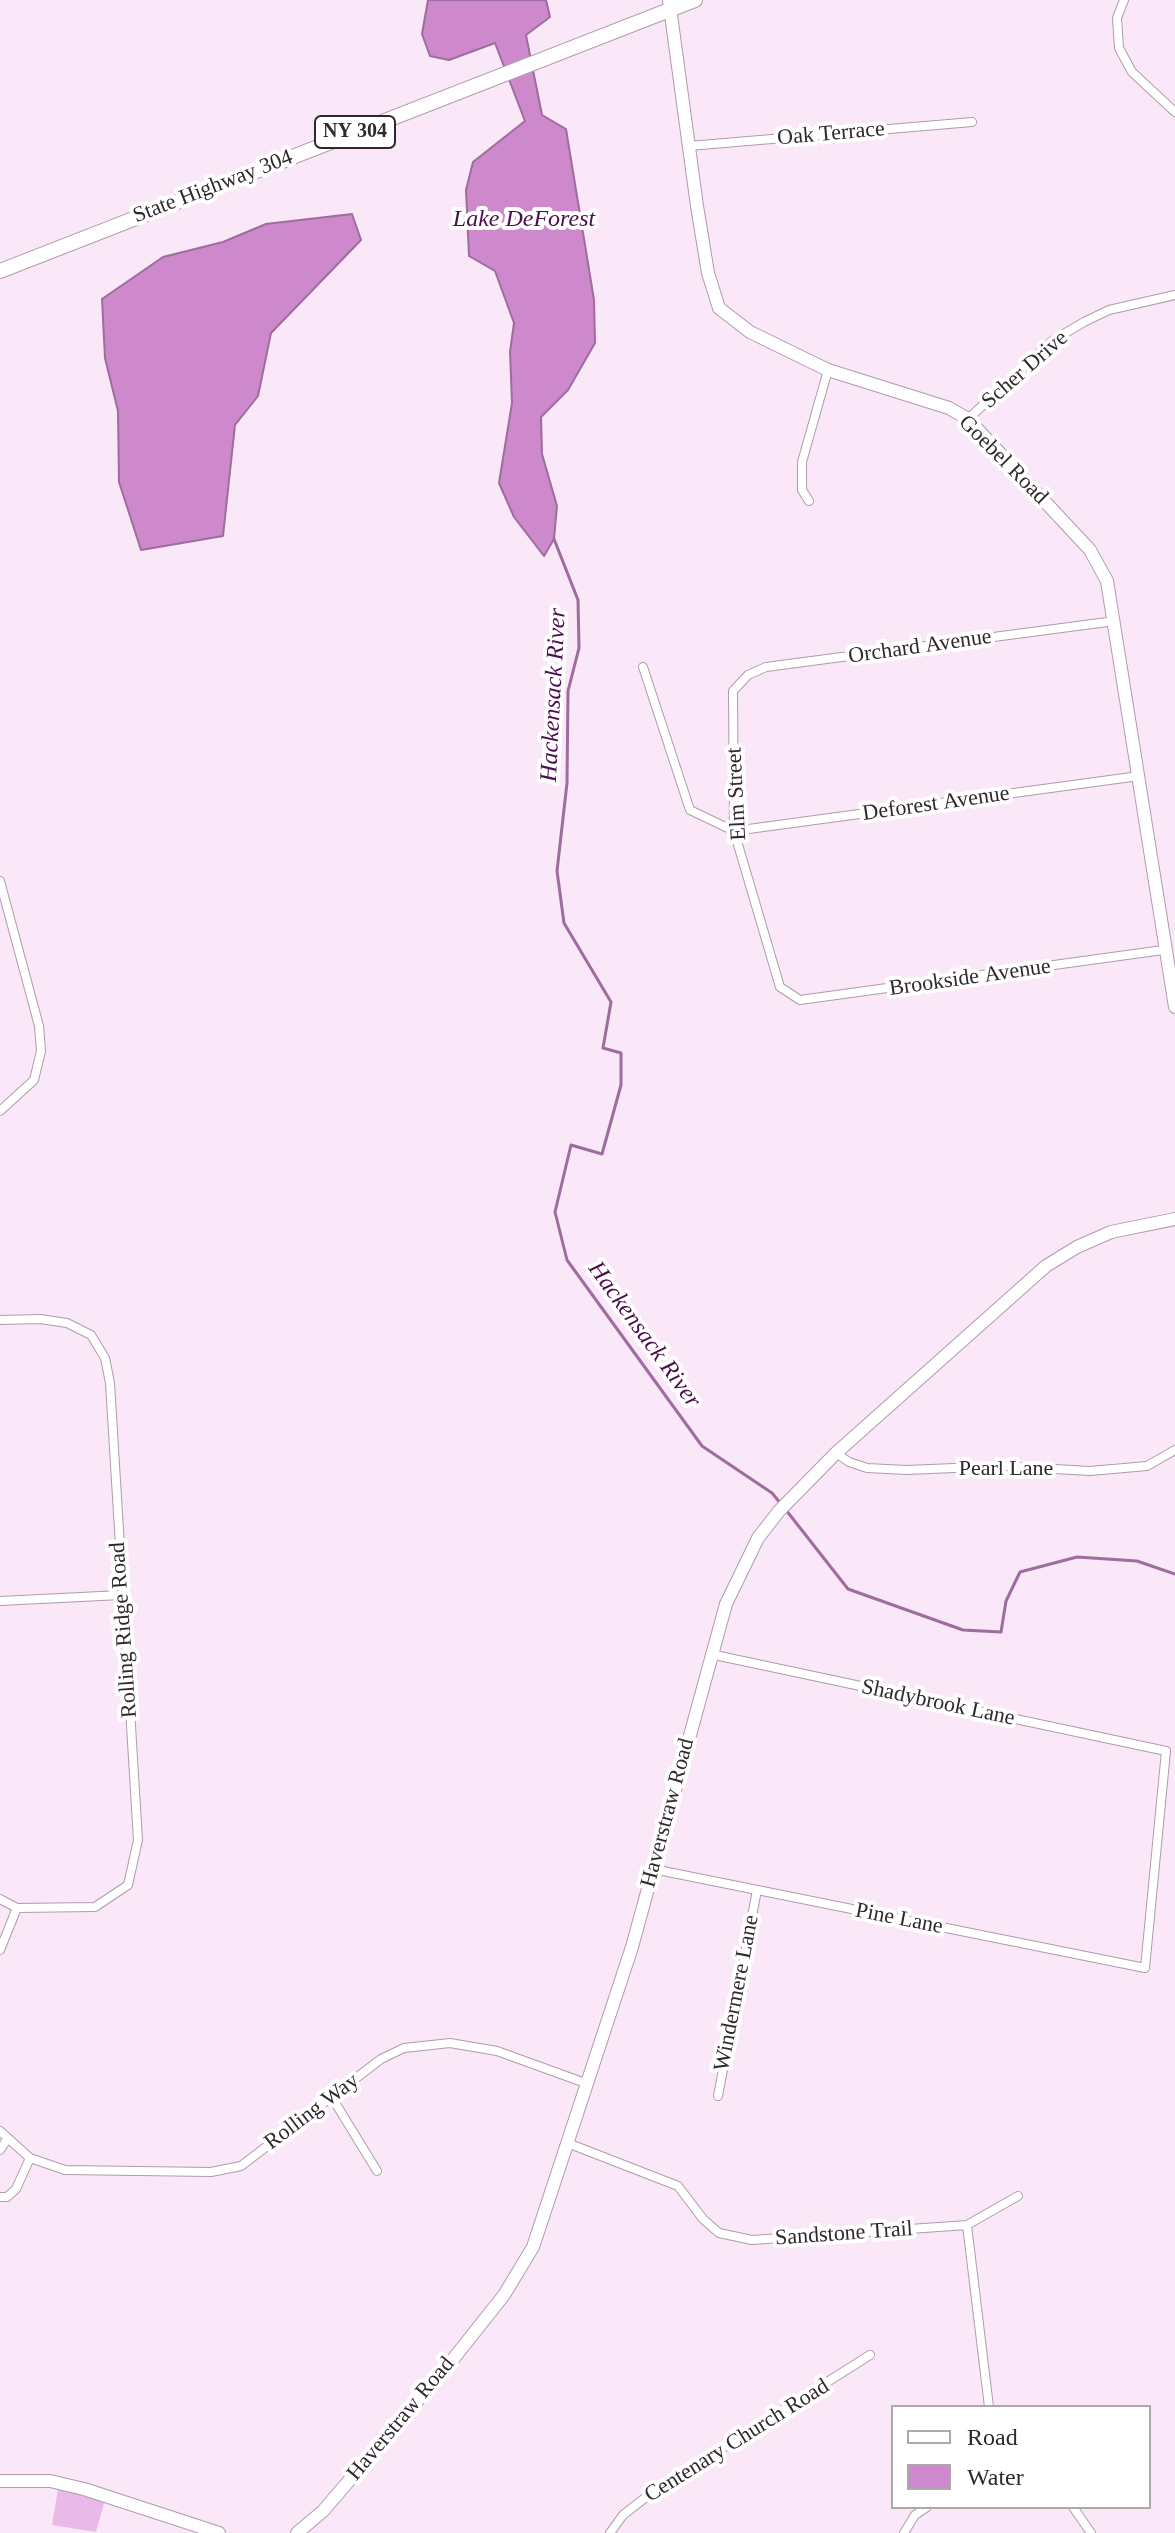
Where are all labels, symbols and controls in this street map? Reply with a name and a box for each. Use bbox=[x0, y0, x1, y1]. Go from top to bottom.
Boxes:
road number: NY 304 bbox=[315, 116, 395, 148]
street label: Oak Terrace bbox=[776, 116, 886, 152]
street label: State Highway 304 bbox=[130, 144, 296, 230]
water label: Lake DeForest bbox=[453, 206, 595, 234]
street label: Scher Drive bbox=[976, 325, 1074, 415]
street label: Goebel Road bbox=[953, 410, 1053, 510]
water label: Hackensack River bbox=[535, 607, 573, 783]
street label: Orchard Avenue bbox=[847, 624, 993, 670]
street label: Elm Street bbox=[721, 747, 753, 841]
street label: Deforest Avenue bbox=[861, 781, 1011, 827]
street label: Brookside Avenue bbox=[888, 954, 1052, 1002]
water label: Hackensack River bbox=[581, 1256, 707, 1414]
street label: Pearl Lane bbox=[959, 1456, 1053, 1482]
street label: Rolling Ridge Road bbox=[105, 1541, 143, 1719]
street label: Shadybrook Lane bbox=[859, 1674, 1017, 1732]
street label: Haverstraw Road bbox=[635, 1736, 701, 1890]
street label: Pine Lane bbox=[853, 1898, 945, 1940]
street label: Windermere Lane bbox=[709, 1913, 765, 2073]
street label: Rolling Way bbox=[260, 2068, 364, 2156]
street label: Sandstone Trail bbox=[774, 2216, 914, 2252]
street label: Haverstraw Road bbox=[342, 2352, 460, 2486]
street label: Centenary Church Road bbox=[640, 2373, 834, 2509]
legend bbox=[891, 2405, 1151, 2509]
text: Road bbox=[967, 2424, 1018, 2450]
text: Water bbox=[967, 2464, 1024, 2490]

